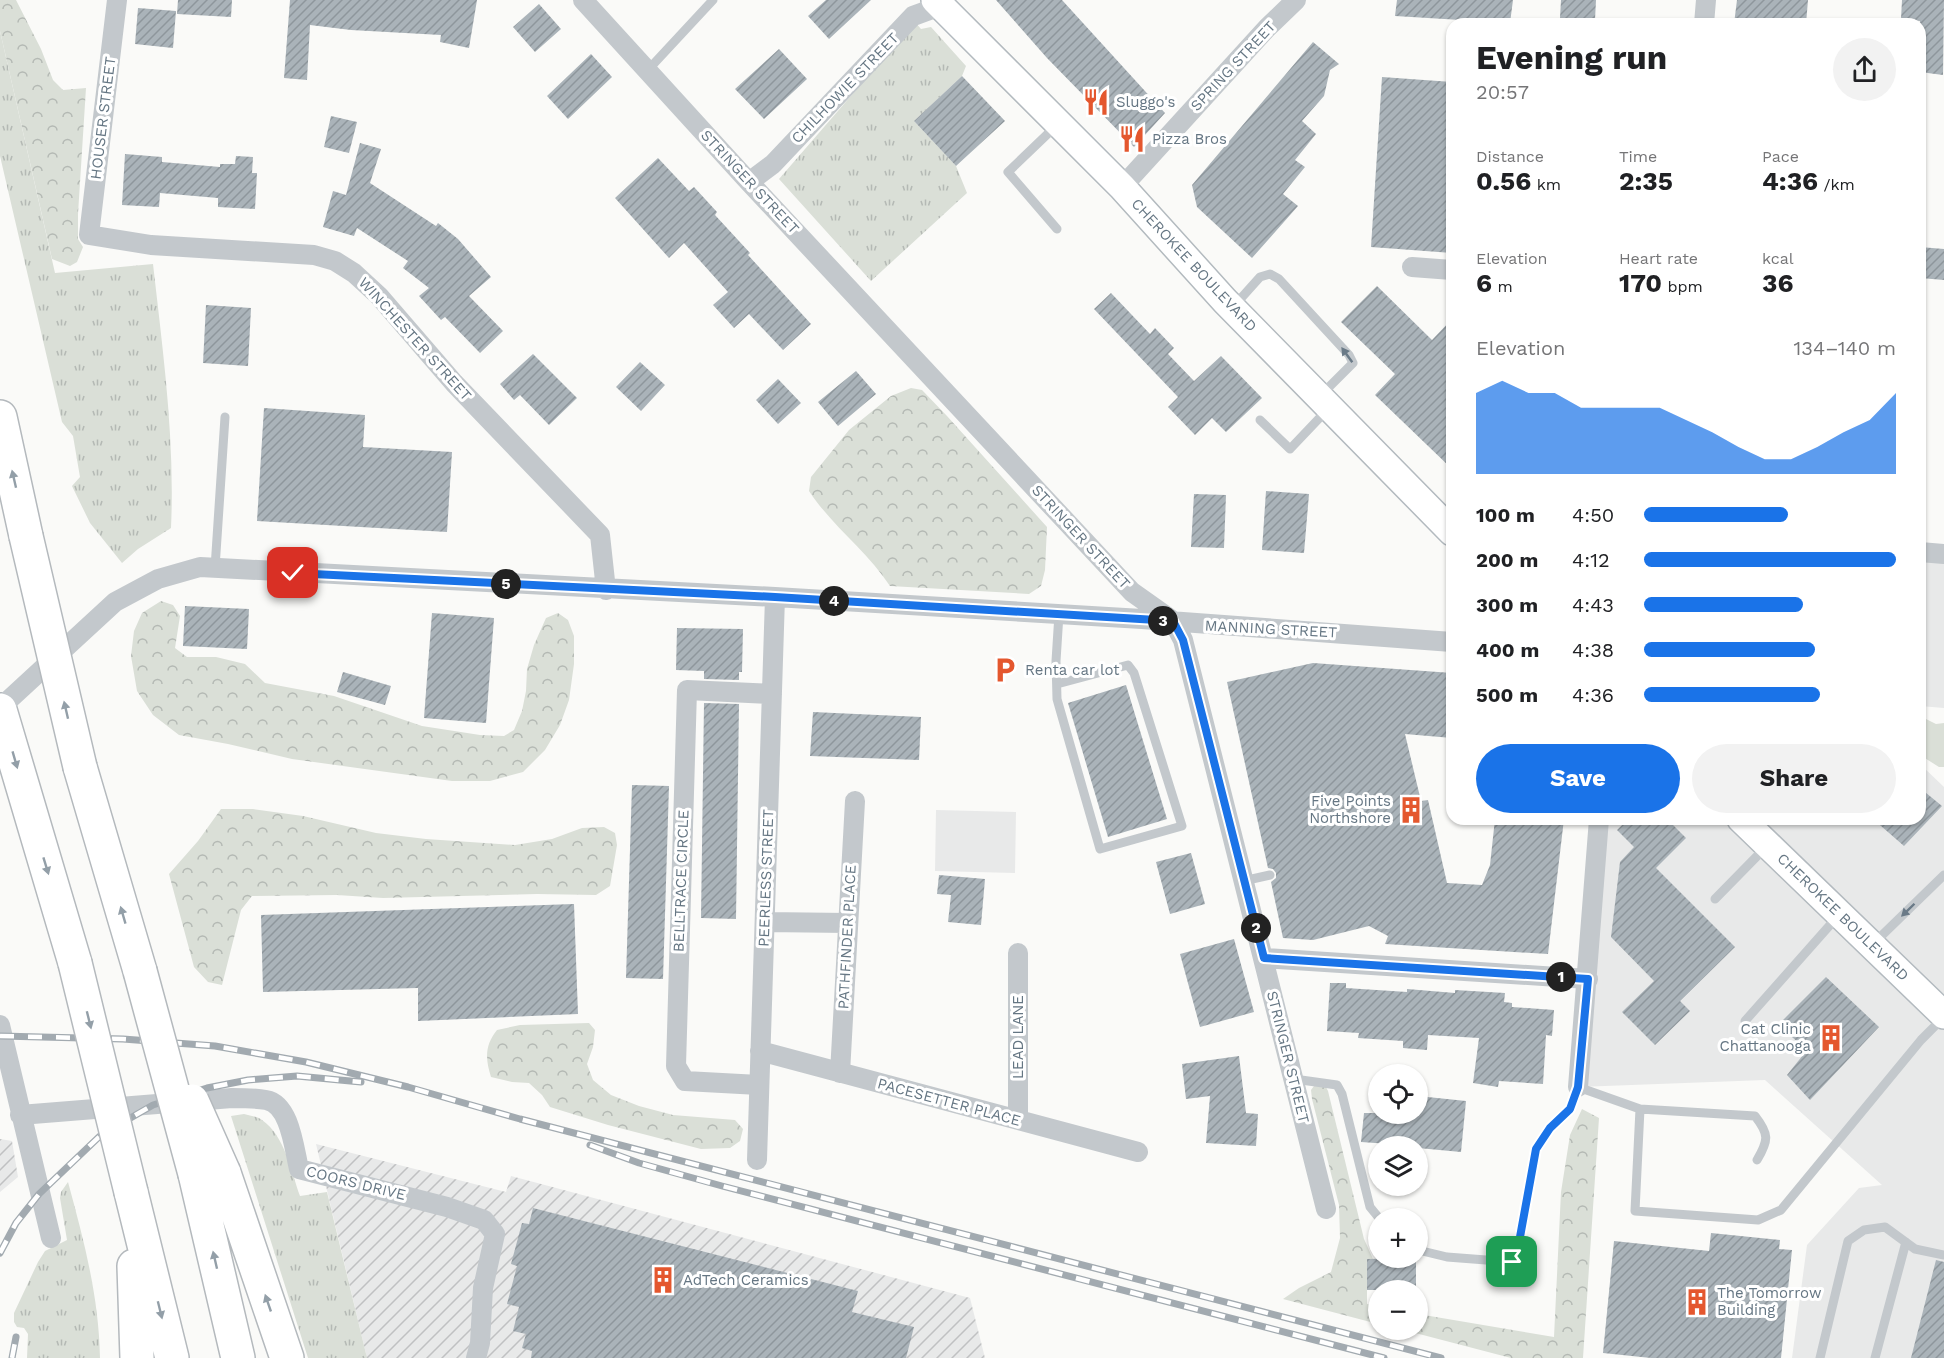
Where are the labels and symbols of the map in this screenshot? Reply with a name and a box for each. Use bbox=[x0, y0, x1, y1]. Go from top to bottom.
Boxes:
street label: SPRING STREET bbox=[1187, 17, 1279, 115]
street label: CHILHOWIE STREET bbox=[788, 29, 902, 147]
street label: HOUSER STREET bbox=[87, 56, 119, 180]
restaurant icon: Sluggo's bbox=[1081, 87, 1111, 117]
place label: Sluggo's bbox=[1116, 93, 1175, 111]
restaurant icon: Pizza Bros bbox=[1117, 124, 1147, 154]
street label: STRINGER STREET bbox=[697, 126, 803, 238]
place label: Pizza Bros bbox=[1152, 130, 1227, 148]
street label: CHEROKEE BOULEVARD bbox=[1127, 195, 1261, 335]
street label: WINCHESTER STREET bbox=[355, 274, 475, 404]
one-way arrow bbox=[1341, 347, 1353, 363]
one-way arrow bbox=[8, 469, 18, 488]
street label: STRINGER STREET bbox=[1028, 481, 1134, 593]
pin bbox=[267, 547, 318, 598]
pin: 5 bbox=[491, 569, 521, 599]
pin: 4 bbox=[819, 586, 849, 616]
pin: 3 bbox=[1148, 606, 1178, 636]
street label: MANNING STREET bbox=[1204, 617, 1338, 641]
parking icon: Renta car lot bbox=[990, 655, 1020, 685]
place label: Renta car lot bbox=[1025, 661, 1120, 679]
one-way arrow bbox=[61, 701, 71, 719]
one-way arrow bbox=[10, 751, 20, 769]
place label: Five Points Northshore bbox=[1309, 792, 1391, 827]
building icon: Five Points Northshore bbox=[1396, 795, 1426, 825]
street label: PEERLESS STREET bbox=[755, 809, 777, 947]
street label: BELLTRACE CIRCLE bbox=[670, 810, 692, 952]
street label: CHEROKEE BOULEVARD bbox=[1774, 849, 1912, 985]
one-way arrow bbox=[42, 857, 51, 875]
street label: PATHFINDER PLACE bbox=[834, 864, 860, 1010]
one-way arrow bbox=[1900, 903, 1915, 917]
one-way arrow bbox=[118, 906, 127, 924]
pin: 2 bbox=[1241, 913, 1271, 943]
pin: 1 bbox=[1546, 962, 1576, 992]
street label: STRINGER STREET bbox=[1263, 989, 1313, 1125]
street label: LEAD LANE bbox=[1009, 995, 1027, 1079]
one-way arrow bbox=[84, 1010, 94, 1029]
place label: Cat Clinic Chattanooga bbox=[1719, 1020, 1812, 1055]
building icon: Cat Clinic Chattanooga bbox=[1816, 1023, 1846, 1053]
street label: PACESETTER PLACE bbox=[875, 1074, 1023, 1130]
street label: COORS DRIVE bbox=[304, 1162, 408, 1204]
pin bbox=[1486, 1236, 1537, 1287]
one-way arrow bbox=[210, 1250, 219, 1269]
building icon: AdTech Ceramics bbox=[648, 1265, 678, 1295]
place label: AdTech Ceramics bbox=[683, 1271, 809, 1289]
place label: The Tomorrow Building bbox=[1717, 1284, 1822, 1319]
building icon: The Tomorrow Building bbox=[1682, 1287, 1712, 1317]
one-way arrow bbox=[263, 1294, 272, 1312]
one-way arrow bbox=[156, 1301, 166, 1319]

